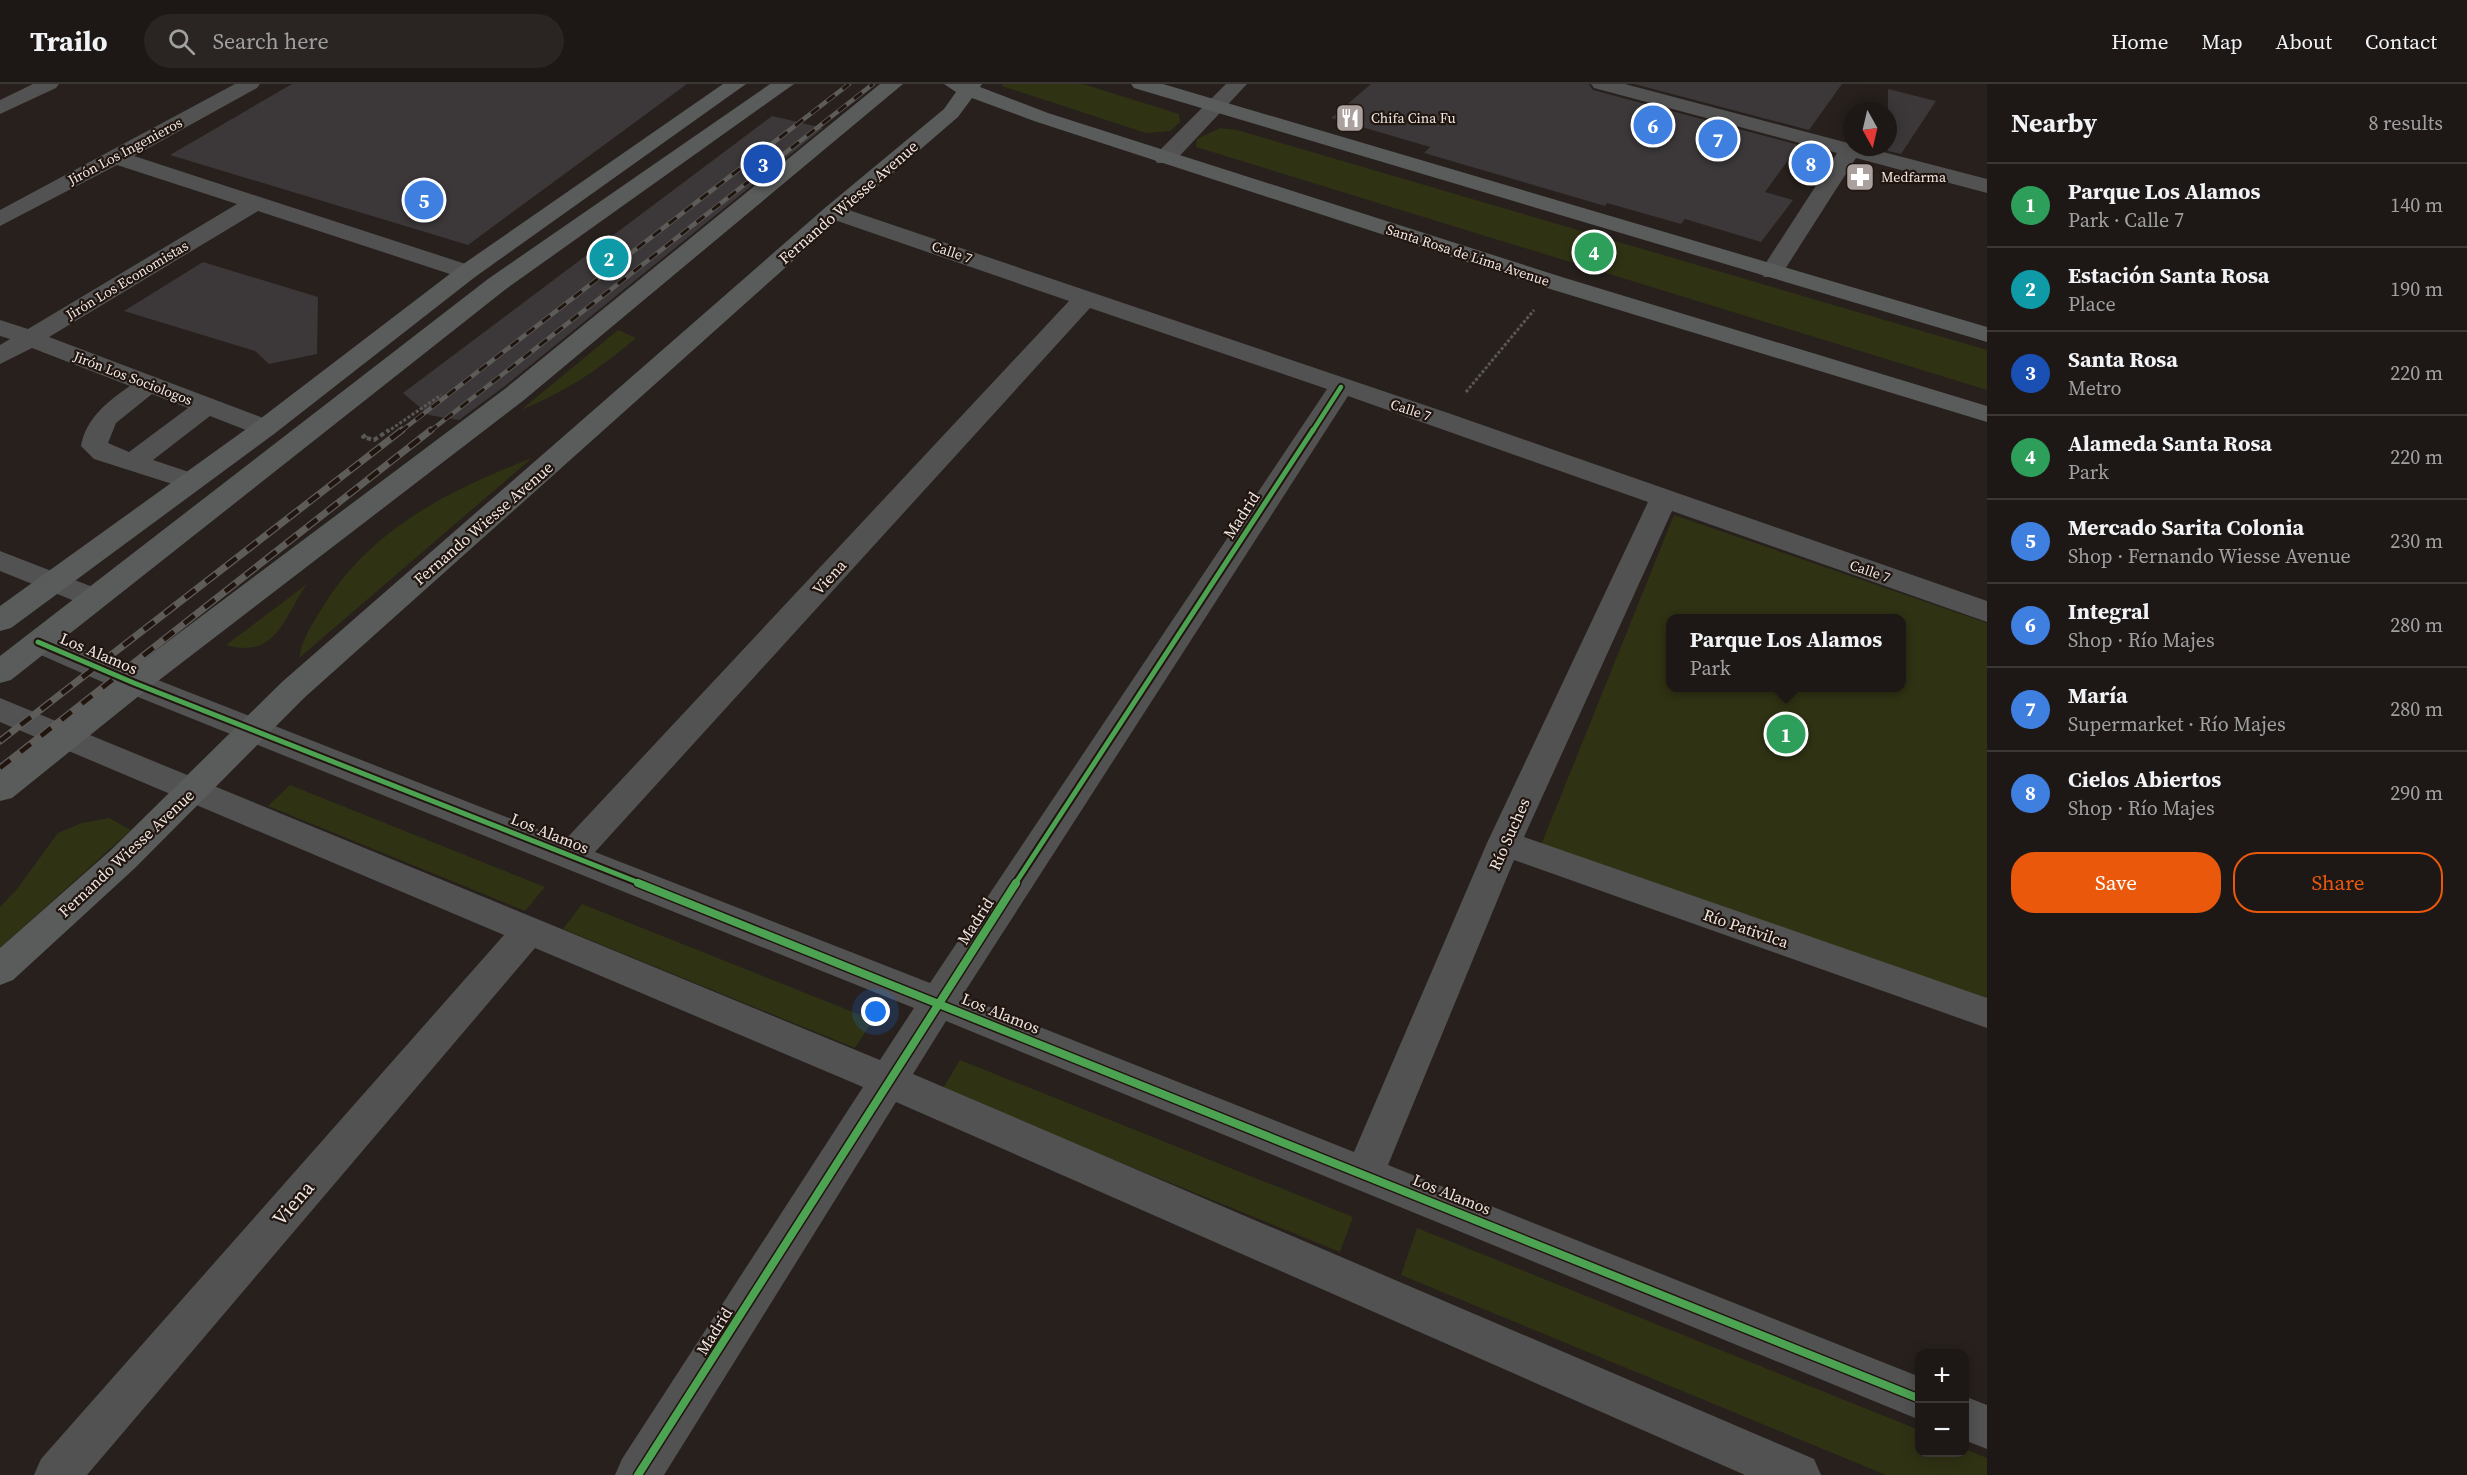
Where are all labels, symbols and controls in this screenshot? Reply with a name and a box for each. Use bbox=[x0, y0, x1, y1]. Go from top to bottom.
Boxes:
search box bbox=[144, 14, 564, 68]
text: Trailo bbox=[30, 22, 108, 60]
icon: search bbox=[165, 25, 198, 58]
text: Search here bbox=[213, 26, 329, 56]
text: Home bbox=[2111, 27, 2169, 56]
text: Map bbox=[2202, 27, 2243, 56]
text: About bbox=[2276, 27, 2332, 56]
text: Contact bbox=[2365, 27, 2437, 56]
restaurant icon: Chifa Cina Fu bbox=[1334, 102, 1366, 134]
pin: 6 bbox=[1634, 102, 1672, 147]
north arrow bbox=[1843, 102, 1897, 156]
text: Nearby bbox=[2011, 105, 2097, 141]
place label: Chifa Cina Fu bbox=[1371, 108, 1456, 128]
text: 8 results bbox=[2368, 109, 2443, 137]
street label: Jirón Los Ingenieros bbox=[63, 112, 186, 190]
pin: 7 bbox=[1698, 116, 1738, 162]
street label: Fernando Wiesse Avenue bbox=[773, 135, 923, 269]
pin: 8 bbox=[1792, 140, 1830, 185]
pin: 3 bbox=[744, 142, 783, 187]
pharmacy icon: Medfarma bbox=[1844, 161, 1876, 193]
place label: Medfarma bbox=[1881, 167, 1947, 187]
text: Parque Los Alamos bbox=[2068, 176, 2261, 206]
pin: 5 bbox=[404, 178, 444, 222]
text: 1 bbox=[2025, 191, 2036, 219]
text: 140 m bbox=[2390, 191, 2443, 219]
text: Park · Calle 7 bbox=[2068, 206, 2184, 234]
street label: Santa Rosa de Lima Avenue bbox=[1384, 219, 1552, 291]
pin: 4 bbox=[1574, 230, 1614, 274]
street label: Jirón Los Economistas bbox=[61, 235, 192, 325]
pin: 2 bbox=[590, 236, 628, 280]
street label: Calle 7 bbox=[929, 236, 975, 268]
text: Estación Santa Rosa bbox=[2068, 260, 2269, 290]
text: 2 bbox=[2025, 275, 2036, 303]
text: 190 m bbox=[2390, 275, 2443, 303]
text: Place bbox=[2068, 290, 2116, 318]
text: Santa Rosa bbox=[2068, 344, 2178, 374]
street label: Jirón Los Sociologos bbox=[70, 346, 195, 410]
text: 3 bbox=[2025, 359, 2036, 387]
text: 220 m bbox=[2390, 359, 2443, 387]
text: Metro bbox=[2068, 374, 2122, 402]
street label: Calle 7 bbox=[1388, 394, 1434, 426]
text: Alameda Santa Rosa bbox=[2068, 428, 2272, 458]
text: 4 bbox=[2025, 443, 2036, 471]
text: 220 m bbox=[2390, 443, 2443, 471]
street label: Fernando Wiesse Avenue bbox=[408, 456, 558, 590]
text: Park bbox=[2068, 458, 2109, 486]
street label: Madrid bbox=[1218, 487, 1264, 543]
text: Mercado Sarita Colonia bbox=[2068, 512, 2304, 542]
text: 5 bbox=[2025, 527, 2036, 555]
text: 230 m bbox=[2390, 527, 2443, 555]
text: Shop · Fernando Wiesse Avenue bbox=[2068, 542, 2351, 570]
street label: Viena bbox=[807, 554, 852, 600]
street label: Calle 7 bbox=[1847, 555, 1893, 587]
text: Integral bbox=[2068, 596, 2150, 626]
text: 6 bbox=[2025, 611, 2036, 639]
text: 280 m bbox=[2390, 611, 2443, 639]
popup bbox=[1666, 614, 1906, 692]
text: Parque Los Alamos bbox=[1690, 624, 1882, 654]
text: Shop · Río Majes bbox=[2068, 626, 2215, 654]
street label: Los Alamos bbox=[57, 627, 141, 679]
text: Park bbox=[1690, 654, 1731, 682]
text: María bbox=[2068, 680, 2128, 710]
text: 7 bbox=[2025, 695, 2036, 723]
text: 280 m bbox=[2390, 695, 2443, 723]
text: Supermarket · Río Majes bbox=[2068, 710, 2286, 738]
pin: 1 bbox=[1766, 712, 1806, 756]
text: Cielos Abiertos bbox=[2068, 764, 2221, 794]
text: 8 bbox=[2025, 779, 2036, 807]
text: 290 m bbox=[2390, 779, 2443, 807]
street label: Fernando Wiesse Avenue bbox=[53, 784, 199, 922]
street label: Río Suches bbox=[1483, 794, 1535, 874]
text: Shop · Río Majes bbox=[2068, 794, 2215, 822]
street label: Los Alamos bbox=[508, 807, 592, 859]
button: Save bbox=[2011, 852, 2221, 913]
button: Share bbox=[2233, 852, 2443, 913]
street label: Madrid bbox=[952, 893, 998, 949]
street label: Río Pativilca bbox=[1701, 903, 1792, 953]
street label: Los Alamos bbox=[959, 987, 1043, 1039]
your location bbox=[861, 997, 890, 1026]
street label: Los Alamos bbox=[1410, 1168, 1494, 1220]
street label: Viena bbox=[266, 1174, 321, 1232]
street label: Madrid bbox=[691, 1303, 737, 1359]
map controls bbox=[1915, 1349, 1969, 1457]
button: + bbox=[1915, 1349, 1969, 1403]
button: − bbox=[1915, 1403, 1969, 1457]

